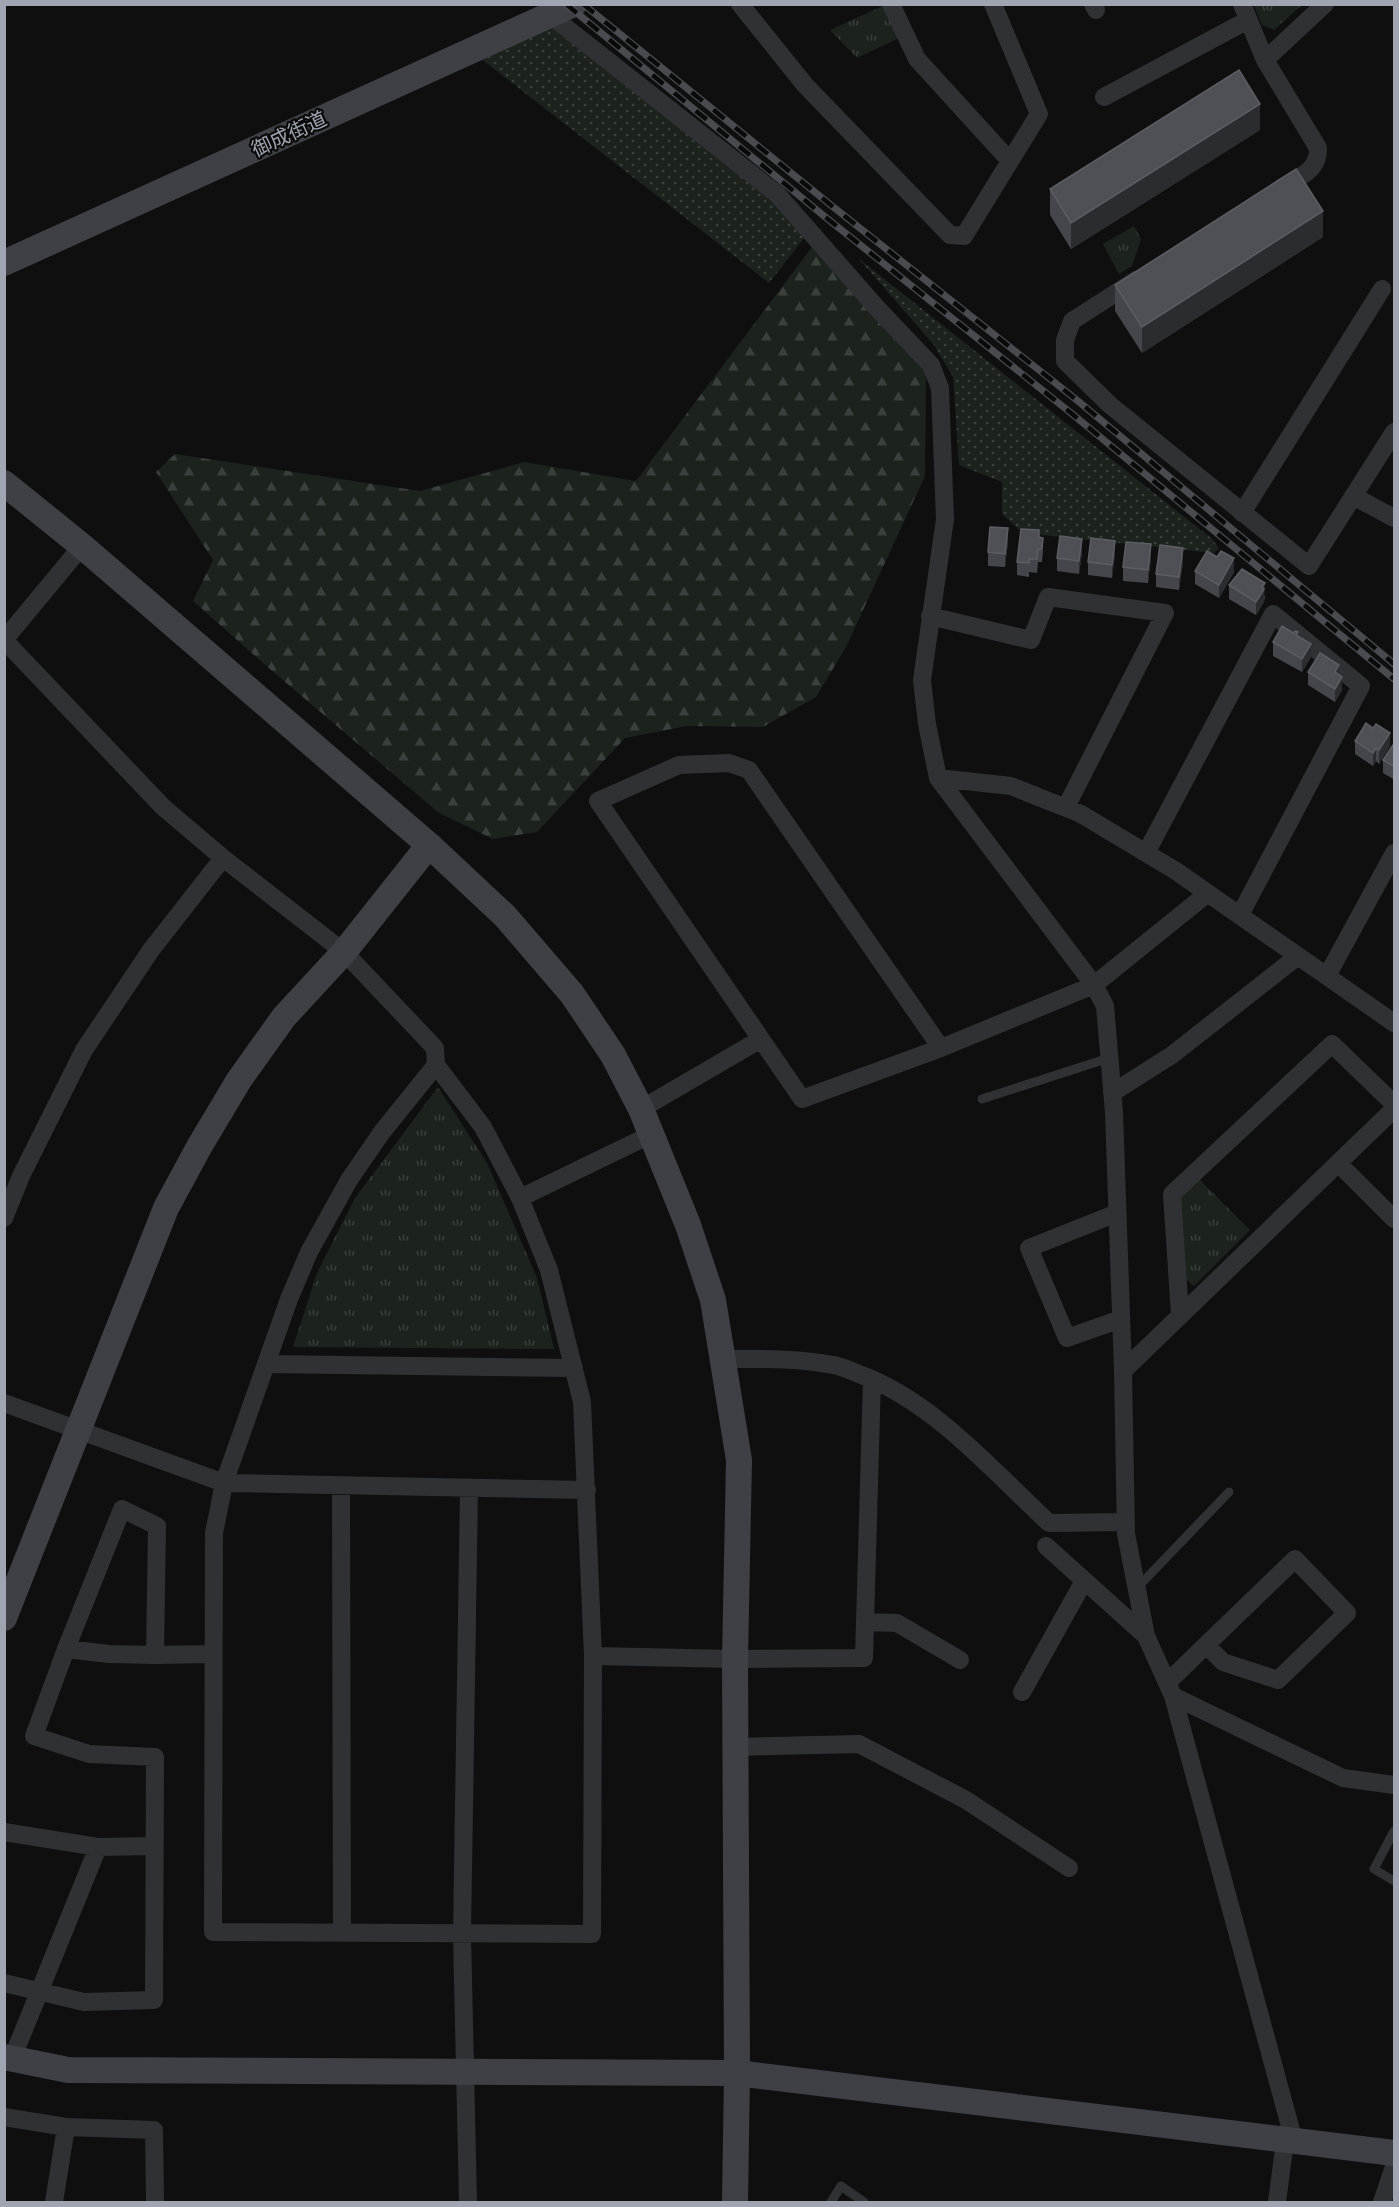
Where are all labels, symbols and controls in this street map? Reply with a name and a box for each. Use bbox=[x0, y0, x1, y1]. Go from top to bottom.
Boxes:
street label: 御成街道 bbox=[248, 106, 330, 162]

